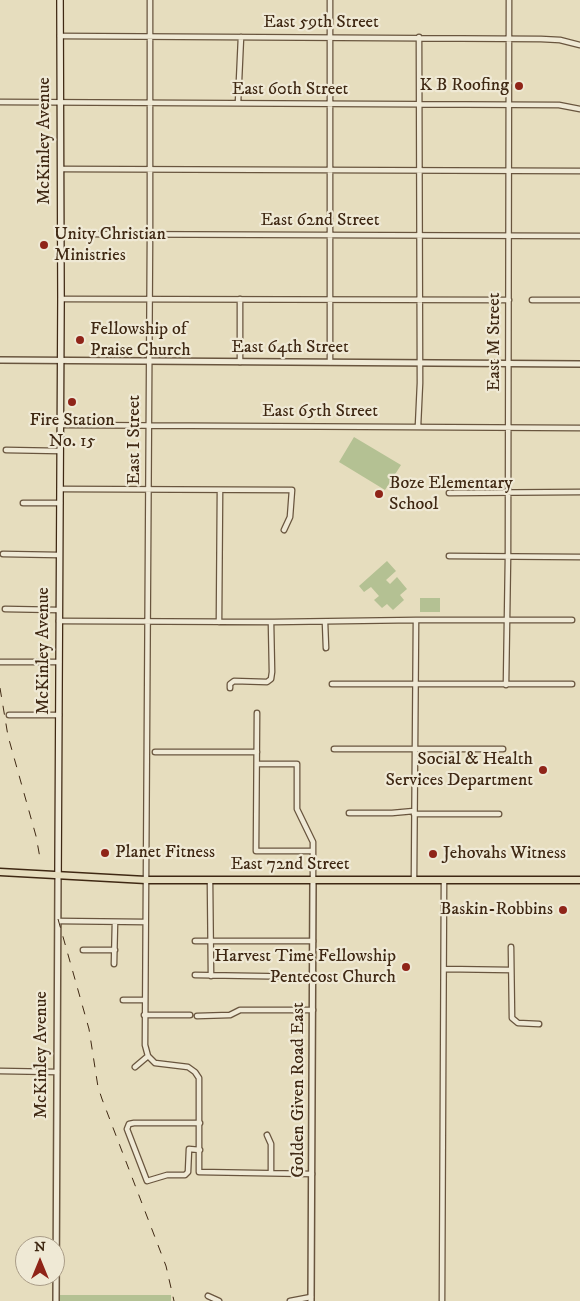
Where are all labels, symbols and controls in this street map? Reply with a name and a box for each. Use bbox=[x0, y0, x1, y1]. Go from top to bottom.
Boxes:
street label: East 59th Street bbox=[263, 12, 379, 34]
place label: K B Roofing bbox=[420, 75, 509, 97]
street label: McKinley Avenue bbox=[34, 77, 56, 205]
street label: East 60th Street bbox=[232, 79, 348, 101]
marker: K B Roofing bbox=[513, 80, 525, 92]
street label: East 62nd Street bbox=[260, 210, 380, 232]
place label: Unity Christian Ministries bbox=[54, 224, 166, 266]
marker: Unity Christian Ministries bbox=[38, 239, 50, 251]
street label: East M Street bbox=[484, 293, 506, 391]
place label: Fellowship of Praise Church bbox=[90, 319, 191, 362]
marker: Fellowship of Praise Church bbox=[74, 334, 86, 346]
street label: East 64th Street bbox=[231, 337, 349, 359]
street label: East I Street bbox=[124, 395, 146, 485]
marker: Fire Station No. 15 bbox=[66, 396, 78, 408]
street label: East 65th Street bbox=[262, 401, 378, 423]
place label: Fire Station No. 15 bbox=[29, 410, 115, 452]
place label: Boze Elementary School bbox=[389, 473, 513, 516]
marker: Boze Elementary School bbox=[373, 488, 385, 500]
street label: McKinley Avenue bbox=[33, 587, 55, 715]
place label: Social & Health Services Department bbox=[386, 749, 533, 792]
marker: Social & Health Services Department bbox=[537, 764, 549, 776]
place label: Planet Fitness bbox=[115, 842, 215, 864]
place label: Jehovahs Witness bbox=[443, 843, 566, 865]
marker: Planet Fitness bbox=[99, 847, 111, 859]
marker: Jehovahs Witness bbox=[427, 848, 439, 860]
street label: East 72nd Street bbox=[230, 854, 350, 876]
place label: Baskin-Robbins bbox=[440, 899, 553, 921]
marker: Baskin-Robbins bbox=[557, 904, 569, 916]
place label: Harvest Time Fellowship Pentecost Church bbox=[214, 946, 396, 989]
marker: Harvest Time Fellowship Pentecost Church bbox=[400, 961, 412, 973]
street label: McKinley Avenue bbox=[31, 991, 53, 1119]
street label: Golden Given Road East bbox=[288, 1002, 310, 1178]
north arrow bbox=[15, 1236, 65, 1286]
text: N bbox=[34, 1238, 46, 1256]

